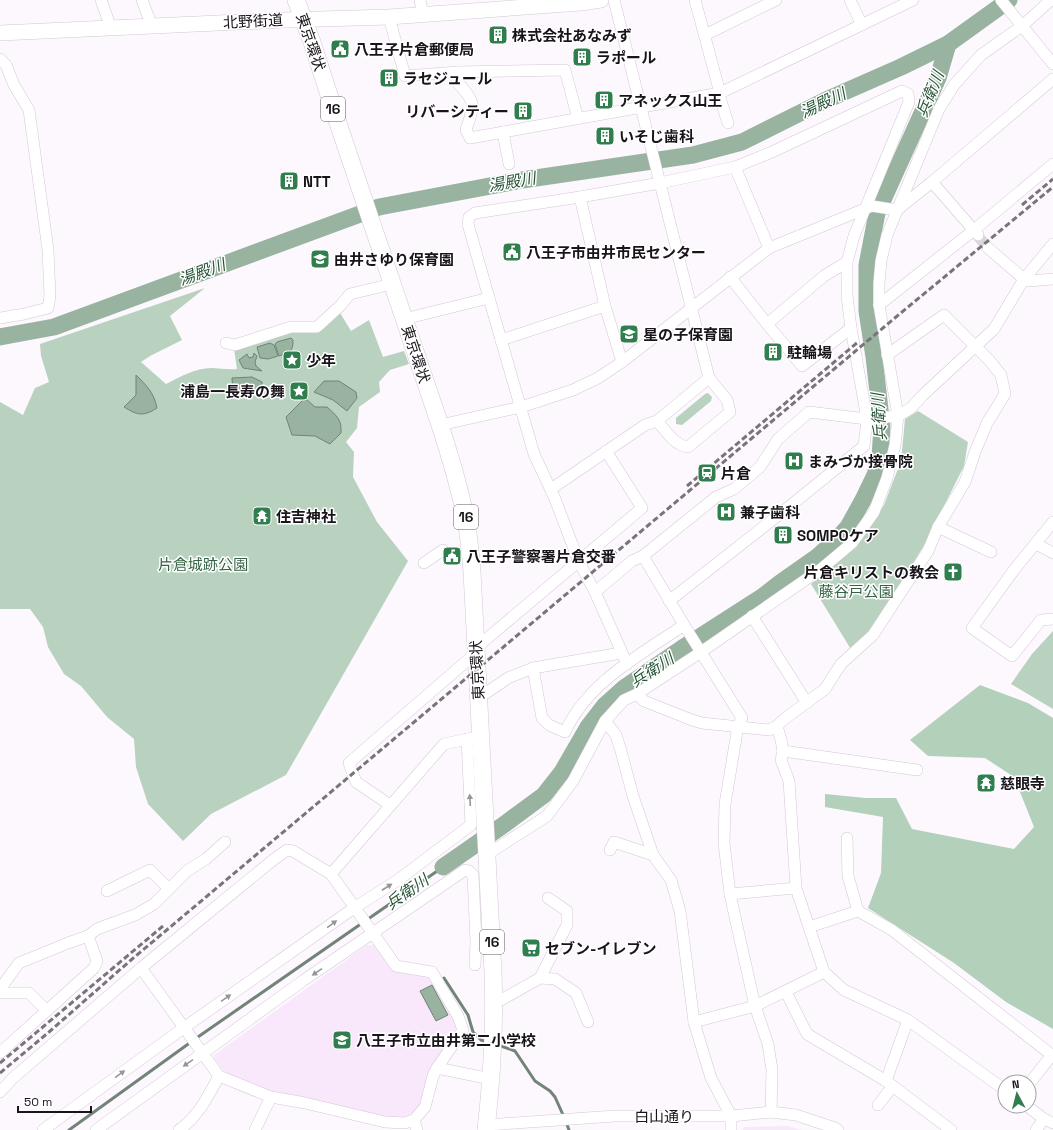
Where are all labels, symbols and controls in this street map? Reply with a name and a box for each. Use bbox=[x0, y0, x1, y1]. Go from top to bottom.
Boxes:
street label: 北野街道 bbox=[223, 10, 283, 32]
street label: 東京環状 bbox=[292, 11, 330, 73]
building icon: 株式会社あなみず bbox=[487, 24, 509, 46]
place label: 株式会社あなみず bbox=[512, 26, 632, 45]
public building icon: 八王子片倉郵便局 bbox=[329, 38, 351, 60]
place label: 八王子片倉郵便局 bbox=[354, 40, 474, 59]
building icon: ラポール bbox=[571, 46, 593, 68]
place label: ラポール bbox=[596, 48, 656, 67]
water label: 兵衛川 bbox=[911, 66, 949, 120]
building icon: ラセジュール bbox=[378, 67, 400, 89]
place label: ラセジュール bbox=[403, 69, 492, 88]
water label: 湯殿川 bbox=[797, 82, 851, 123]
building icon: アネックス山王 bbox=[593, 89, 615, 111]
place label: アネックス山王 bbox=[618, 91, 723, 110]
road number: 16 bbox=[321, 97, 345, 121]
building icon: リバーシティー bbox=[512, 100, 534, 122]
place label: リバーシティー bbox=[405, 102, 509, 121]
building icon: いそじ歯科 bbox=[594, 125, 616, 147]
place label: いそじ歯科 bbox=[619, 127, 694, 146]
water label: 湯殿川 bbox=[487, 167, 539, 197]
building icon: NTT bbox=[278, 170, 300, 192]
place label: NTT bbox=[303, 172, 331, 191]
public building icon: 八王子市由井市民センター bbox=[501, 241, 523, 263]
place label: 八王子市由井市民センター bbox=[526, 243, 706, 262]
school or university icon: 由井さゆり保育園 bbox=[309, 248, 331, 270]
place label: 由井さゆり保育園 bbox=[334, 250, 454, 269]
water label: 湯殿川 bbox=[176, 253, 230, 290]
street label: 東京環状 bbox=[398, 323, 434, 385]
school or university icon: 星の子保育園 bbox=[618, 323, 640, 345]
place label: 星の子保育園 bbox=[643, 325, 733, 344]
building icon: 駐輪場 bbox=[762, 341, 784, 363]
place label: 駐輪場 bbox=[787, 343, 832, 362]
place icon: 少年 bbox=[281, 349, 303, 371]
place label: 少年 bbox=[306, 351, 336, 370]
place icon: 浦島一長寿の舞 bbox=[288, 380, 310, 402]
place label: 浦島一長寿の舞 bbox=[180, 382, 285, 401]
water label: 兵衛川 bbox=[867, 390, 891, 442]
hospital icon: まみづか接骨院 bbox=[783, 450, 805, 472]
place label: まみづか接骨院 bbox=[808, 452, 913, 471]
station icon: 片倉 bbox=[696, 462, 718, 484]
place label: 片倉 bbox=[721, 464, 751, 483]
hospital icon: 兼子歯科 bbox=[715, 501, 737, 523]
place label: 兼子歯科 bbox=[740, 503, 800, 522]
temple icon: 住吉神社 bbox=[251, 505, 273, 527]
road number: 16 bbox=[454, 505, 478, 529]
place label: 住吉神社 bbox=[276, 507, 336, 526]
building icon: SOMPOケア bbox=[772, 524, 794, 546]
place label: SOMPOケア bbox=[797, 526, 879, 545]
public building icon: 八王子警察署片倉交番 bbox=[441, 545, 463, 567]
place label: 八王子警察署片倉交番 bbox=[466, 547, 616, 566]
park label: 片倉城跡公園 bbox=[158, 555, 248, 574]
church icon: 片倉キリストの教会 bbox=[942, 561, 964, 583]
place label: 片倉キリストの教会 bbox=[804, 563, 939, 582]
park label: 藤谷戸公園 bbox=[818, 582, 894, 601]
street label: 東京環状 bbox=[466, 640, 488, 700]
water label: 兵衛川 bbox=[626, 647, 680, 692]
temple icon: 慈眼寺 bbox=[975, 772, 997, 794]
place label: 慈眼寺 bbox=[1000, 774, 1045, 793]
one-way arrow bbox=[467, 794, 474, 806]
water label: 兵衛川 bbox=[381, 868, 434, 914]
one-way arrow bbox=[382, 883, 392, 891]
one-way arrow bbox=[327, 920, 337, 928]
road number: 16 bbox=[480, 930, 504, 954]
supermarket icon: セブン-イレブン bbox=[520, 937, 542, 959]
place label: セブン-イレブン bbox=[545, 939, 656, 958]
one-way arrow bbox=[311, 968, 322, 976]
one-way arrow bbox=[220, 994, 231, 1002]
school or university icon: 八王子市立由井第二小学校 bbox=[331, 1029, 353, 1051]
place label: 八王子市立由井第二小学校 bbox=[356, 1031, 536, 1050]
one-way arrow bbox=[183, 1059, 193, 1067]
one-way arrow bbox=[115, 1070, 125, 1078]
north arrow bbox=[997, 1074, 1037, 1114]
text: N bbox=[1011, 1077, 1020, 1091]
scale bar bbox=[18, 1088, 91, 1114]
text: 50 m bbox=[24, 1094, 52, 1110]
street label: 白山通り bbox=[634, 1107, 694, 1126]

